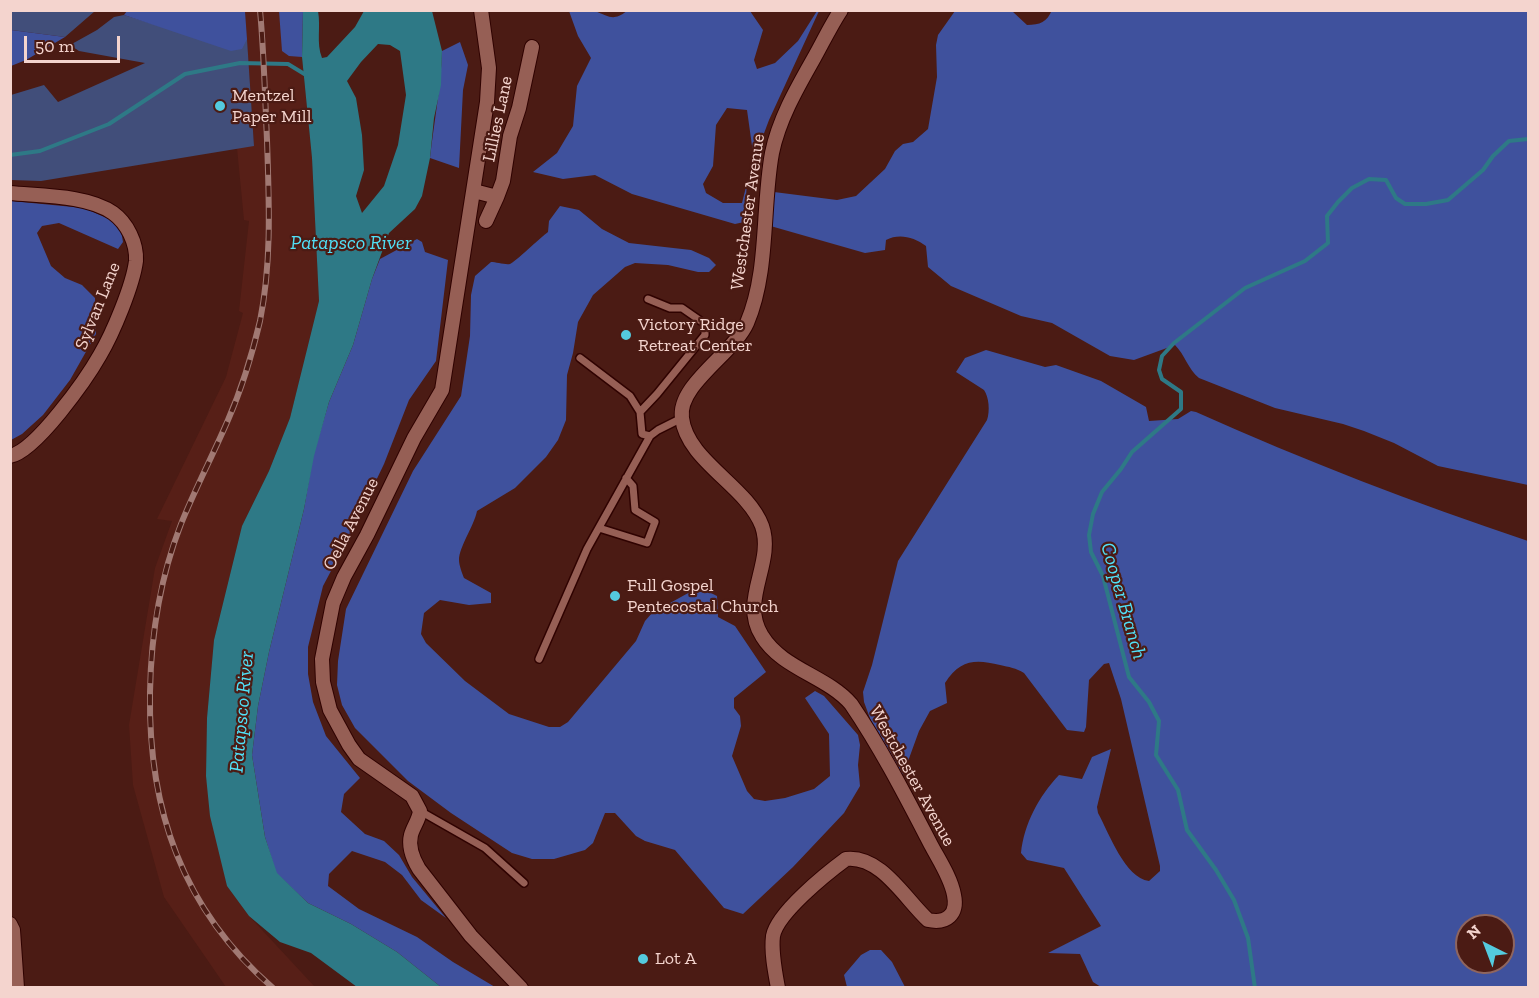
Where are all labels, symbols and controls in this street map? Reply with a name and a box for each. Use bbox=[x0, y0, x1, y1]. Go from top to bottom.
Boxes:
scale bar bbox=[27, 24, 123, 62]
text: 50 m bbox=[35, 35, 74, 57]
street label: Lillies Lane bbox=[478, 74, 518, 164]
place label: Mentzel Paper Mill bbox=[232, 85, 311, 128]
marker: Mentzel Paper Mill bbox=[213, 99, 227, 113]
street label: Westchester Avenue bbox=[726, 132, 770, 292]
water label: Patapsco River bbox=[290, 231, 412, 255]
street label: Sylvan Lane bbox=[71, 259, 125, 353]
place label: Victory Ridge Retreat Center bbox=[638, 314, 753, 356]
marker: Victory Ridge Retreat Center bbox=[619, 328, 633, 342]
street label: Oella Avenue bbox=[318, 474, 384, 574]
water label: Cooper Branch bbox=[1095, 540, 1151, 662]
place label: Full Gospel Pentecostal Church bbox=[627, 575, 778, 618]
marker: Full Gospel Pentecostal Church bbox=[608, 589, 622, 603]
water label: Patapsco River bbox=[225, 650, 259, 774]
street label: Westchester Avenue bbox=[864, 702, 960, 850]
north arrow bbox=[1455, 914, 1515, 974]
text: N bbox=[1463, 921, 1485, 943]
place label: Lot A bbox=[655, 948, 696, 970]
marker: Lot A bbox=[636, 952, 650, 966]

